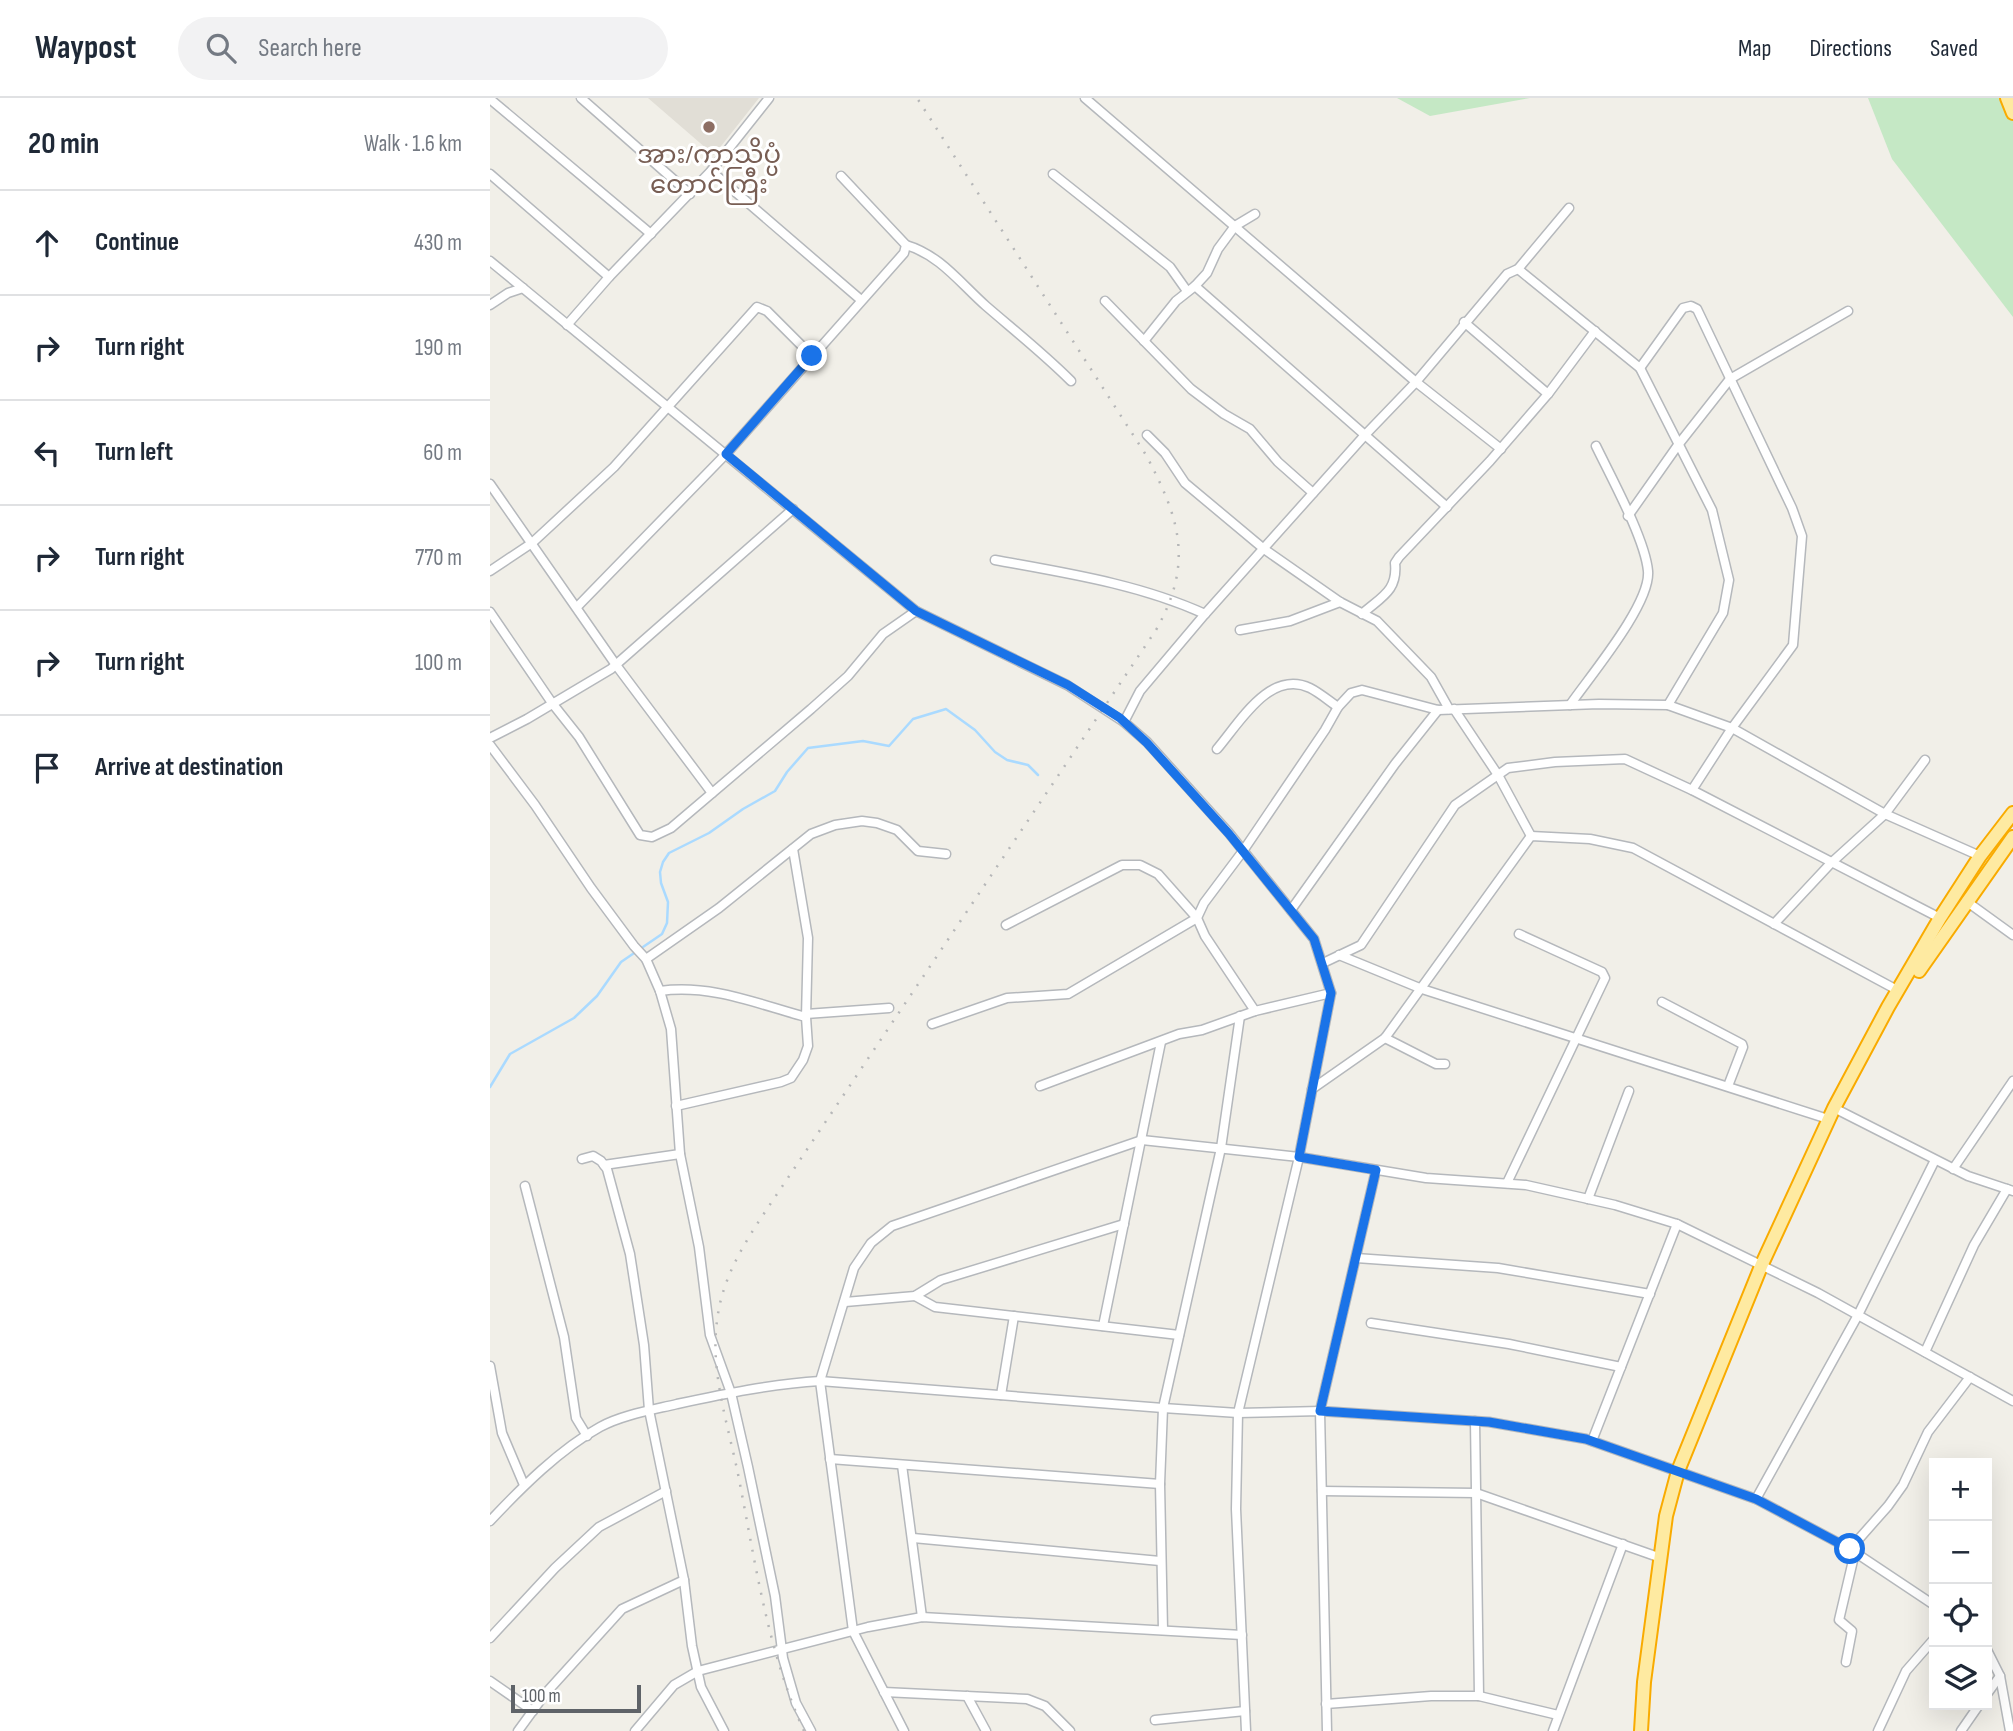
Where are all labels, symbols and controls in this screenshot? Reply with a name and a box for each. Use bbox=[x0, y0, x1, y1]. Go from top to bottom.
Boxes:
search box bbox=[178, 17, 668, 80]
text: Waypost bbox=[35, 28, 136, 68]
icon: search bbox=[202, 29, 240, 67]
text: Search here bbox=[258, 33, 362, 64]
text: Map bbox=[1738, 34, 1771, 63]
text: Directions bbox=[1809, 34, 1892, 63]
text: Saved bbox=[1930, 34, 1978, 63]
marker: အား/ကာသိပ္ပံ တောင်ကြီး bbox=[701, 119, 717, 135]
text: 20 min bbox=[28, 126, 99, 162]
text: Walk · 1.6 km bbox=[364, 130, 462, 158]
place label: အား/ကာသိပ္ပံ တောင်ကြီး bbox=[637, 137, 781, 205]
icon: ahead bbox=[28, 224, 66, 262]
text: Continue bbox=[95, 227, 179, 258]
text: 430 m bbox=[414, 229, 462, 257]
icon: right bbox=[28, 329, 66, 367]
text: Turn right bbox=[95, 332, 184, 363]
text: 190 m bbox=[415, 334, 462, 362]
route end bbox=[796, 340, 827, 371]
icon: left bbox=[28, 434, 66, 472]
text: Turn left bbox=[95, 437, 173, 468]
text: 60 m bbox=[423, 439, 462, 467]
icon: right bbox=[28, 539, 66, 577]
text: Turn right bbox=[95, 542, 184, 573]
text: 770 m bbox=[415, 544, 462, 572]
icon: right bbox=[28, 644, 66, 682]
text: Turn right bbox=[95, 647, 184, 678]
text: 100 m bbox=[415, 649, 462, 677]
icon: arrive bbox=[28, 749, 66, 787]
text: Arrive at destination bbox=[95, 752, 283, 783]
map controls bbox=[1929, 1458, 1992, 1710]
button: + bbox=[1929, 1458, 1992, 1521]
button: − bbox=[1929, 1521, 1992, 1584]
route start bbox=[1834, 1533, 1865, 1564]
button: locate bbox=[1929, 1584, 1992, 1647]
button: layers bbox=[1929, 1647, 1992, 1710]
scale bar bbox=[511, 1682, 640, 1714]
text: 100 m bbox=[522, 1685, 561, 1708]

